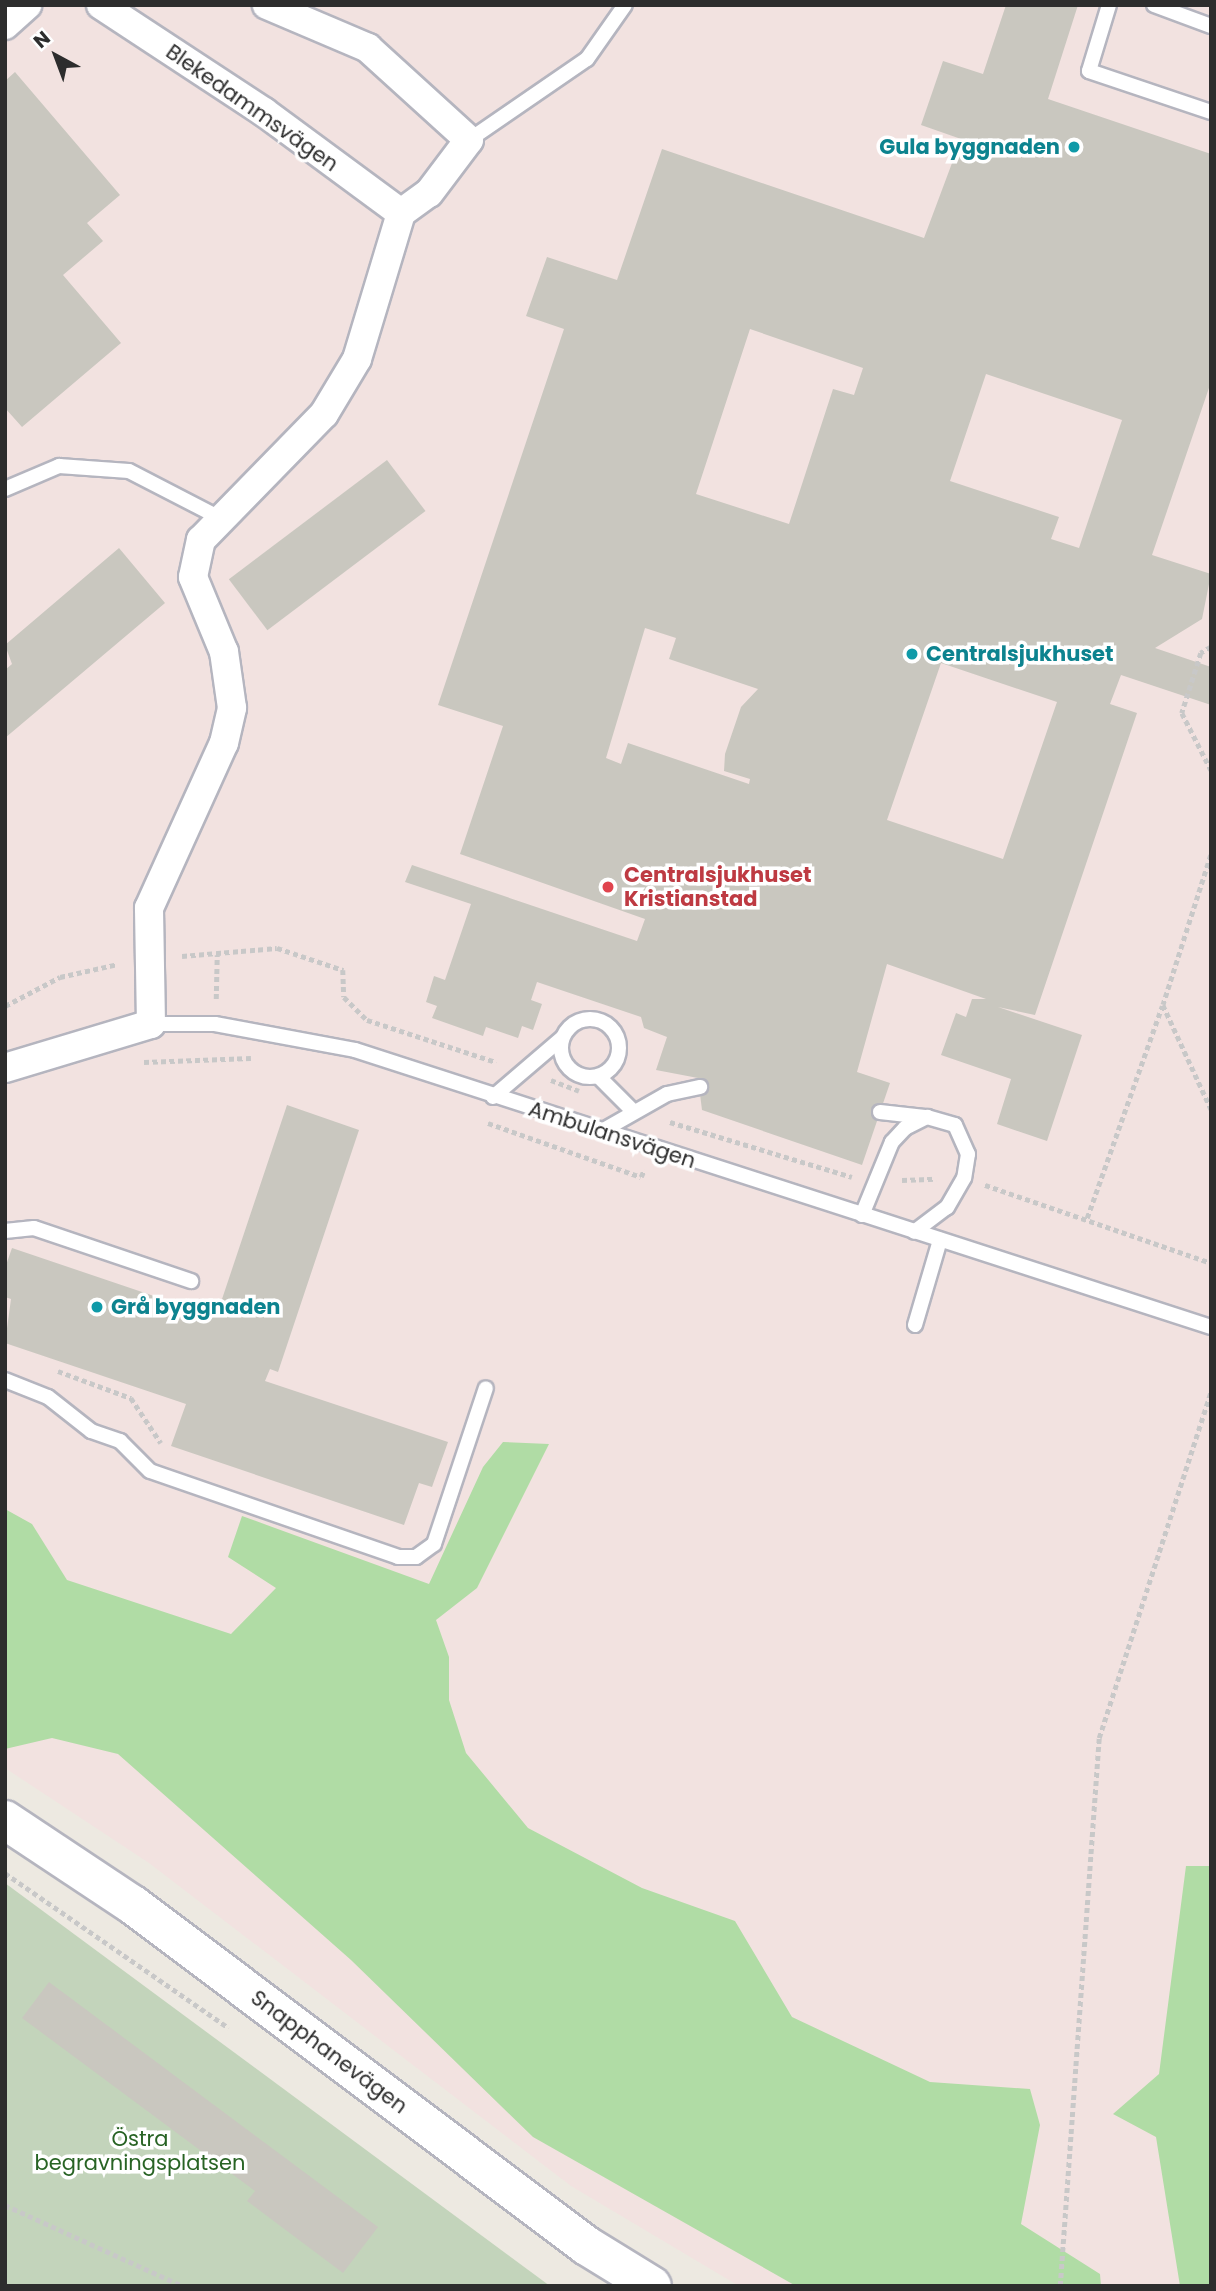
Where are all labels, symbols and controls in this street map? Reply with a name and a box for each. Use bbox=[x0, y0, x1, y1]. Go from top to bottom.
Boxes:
north arrow bbox=[21, 21, 91, 91]
text: N bbox=[28, 25, 56, 55]
street label: Blekedammsvägen bbox=[161, 39, 343, 177]
place label: Gula byggnaden bbox=[879, 134, 1060, 160]
marker: Gula byggnaden bbox=[1066, 139, 1082, 155]
place label: Centralsjukhuset bbox=[926, 641, 1114, 667]
marker: Centralsjukhuset bbox=[904, 646, 920, 662]
place label: Centralsjukhuset Kristianstad bbox=[624, 862, 812, 912]
marker: Centralsjukhuset Kristianstad bbox=[598, 877, 618, 897]
street label: Ambulansvägen bbox=[525, 1096, 699, 1174]
place label: Grå byggnaden bbox=[111, 1294, 281, 1320]
marker: Grå byggnaden bbox=[89, 1299, 105, 1315]
street label: Snapphanevägen bbox=[246, 1985, 412, 2119]
park label: Östra begravningsplatsen bbox=[34, 2126, 246, 2176]

